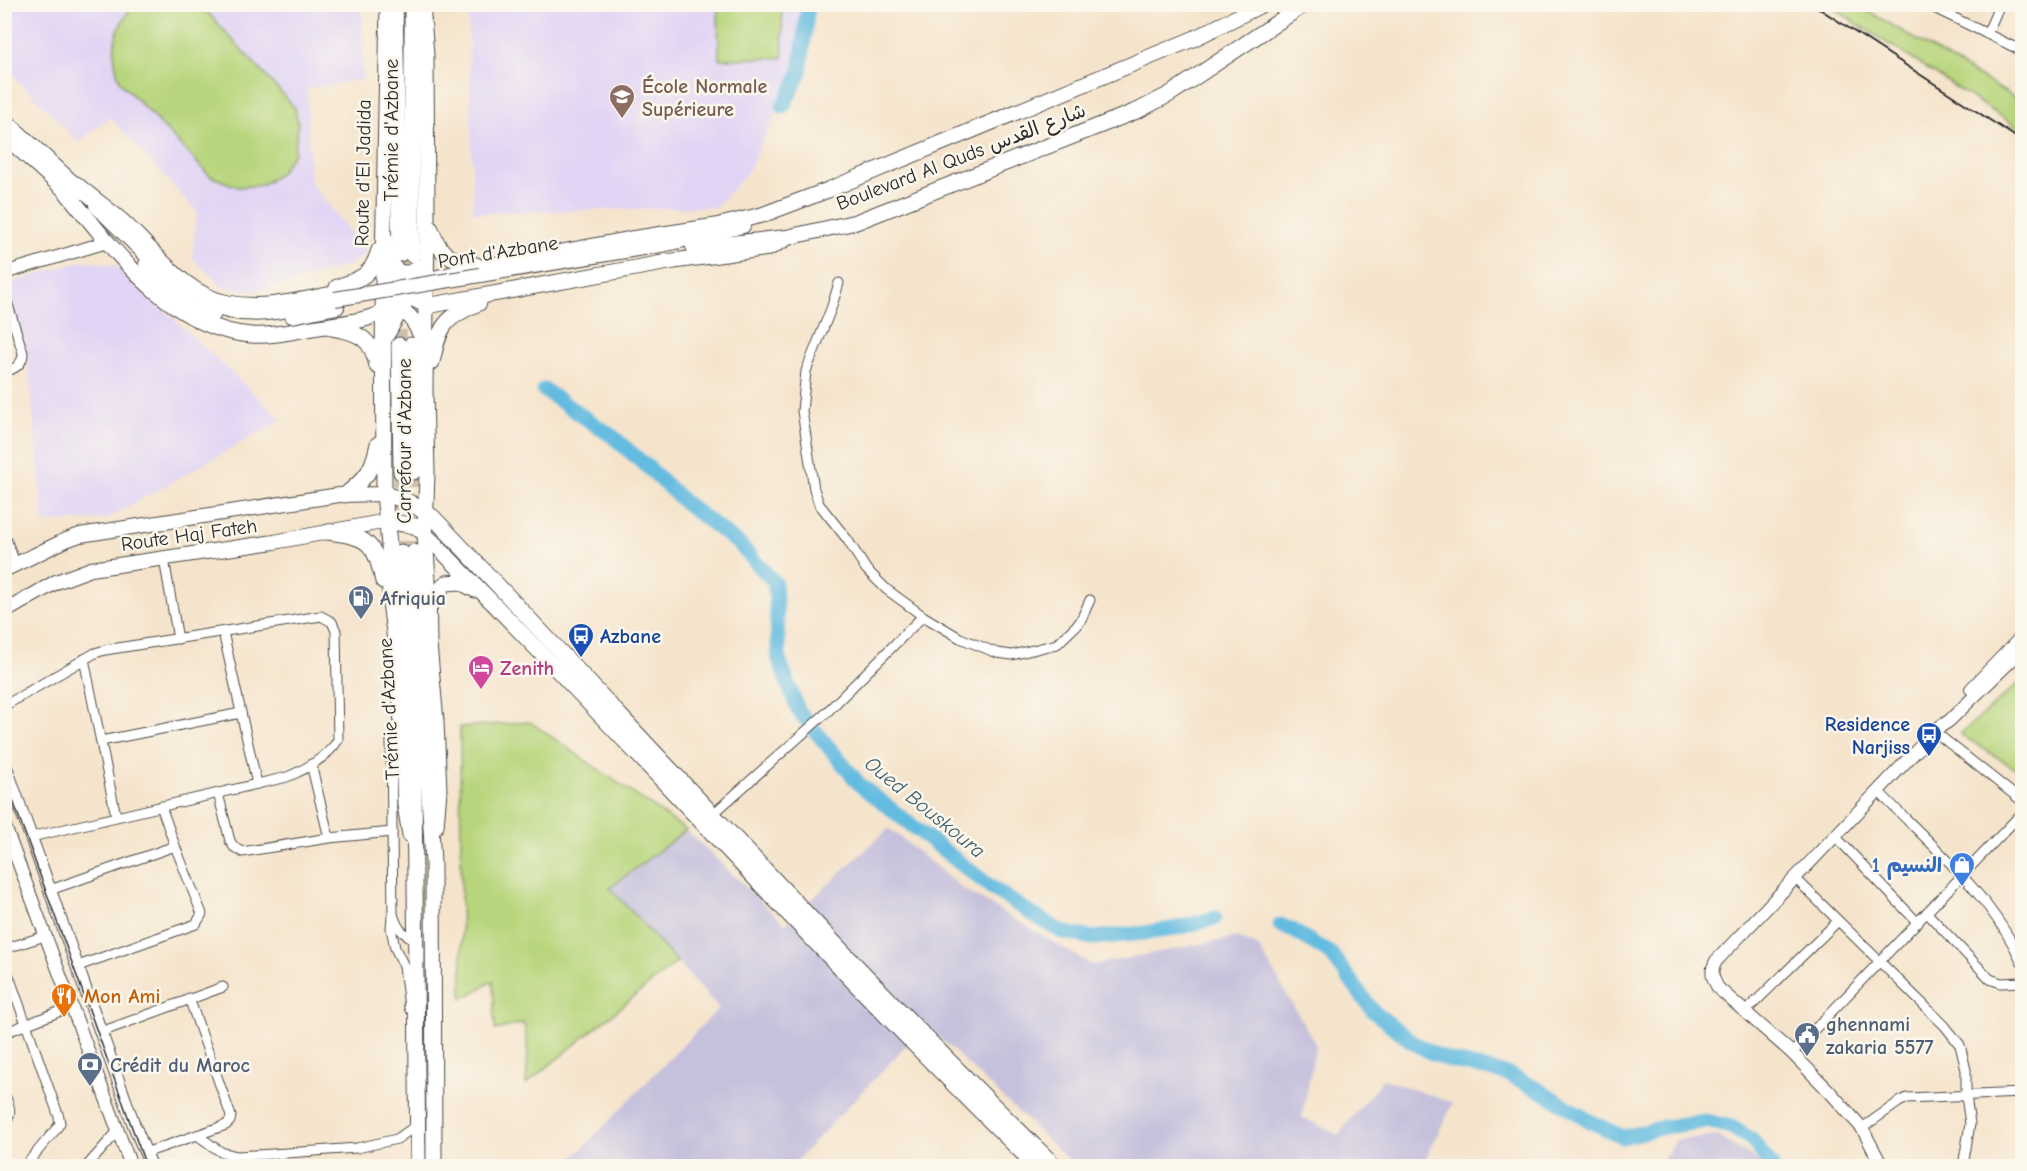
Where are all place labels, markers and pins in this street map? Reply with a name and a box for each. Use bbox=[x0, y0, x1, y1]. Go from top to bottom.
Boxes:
place label: École Normale Supérieure bbox=[642, 74, 767, 121]
school or university icon: École Normale Supérieure bbox=[607, 82, 637, 120]
fuel station icon: Afriquia bbox=[346, 583, 376, 621]
place label: Afriquia bbox=[380, 587, 446, 610]
bus stop icon: Azbane bbox=[566, 621, 596, 659]
place label: Azbane bbox=[600, 625, 661, 648]
hotel icon: Zenith bbox=[466, 653, 496, 691]
place label: Zenith bbox=[500, 657, 554, 680]
place label: Residence Narjiss bbox=[1825, 713, 1910, 759]
bus stop icon: Residence Narjiss bbox=[1914, 720, 1944, 758]
shop icon: النسيم 1 bbox=[1947, 850, 1977, 888]
place label: النسيم 1 bbox=[1872, 854, 1942, 880]
restaurant icon: Mon Ami bbox=[49, 981, 79, 1019]
place label: Mon Ami bbox=[84, 985, 160, 1008]
place label: ghennami zakaria 5577 bbox=[1826, 1013, 1933, 1059]
public building icon: ghennami zakaria 5577 bbox=[1792, 1020, 1822, 1058]
bank icon: Crédit du Maroc bbox=[75, 1050, 105, 1088]
place label: Crédit du Maroc bbox=[110, 1054, 251, 1077]

